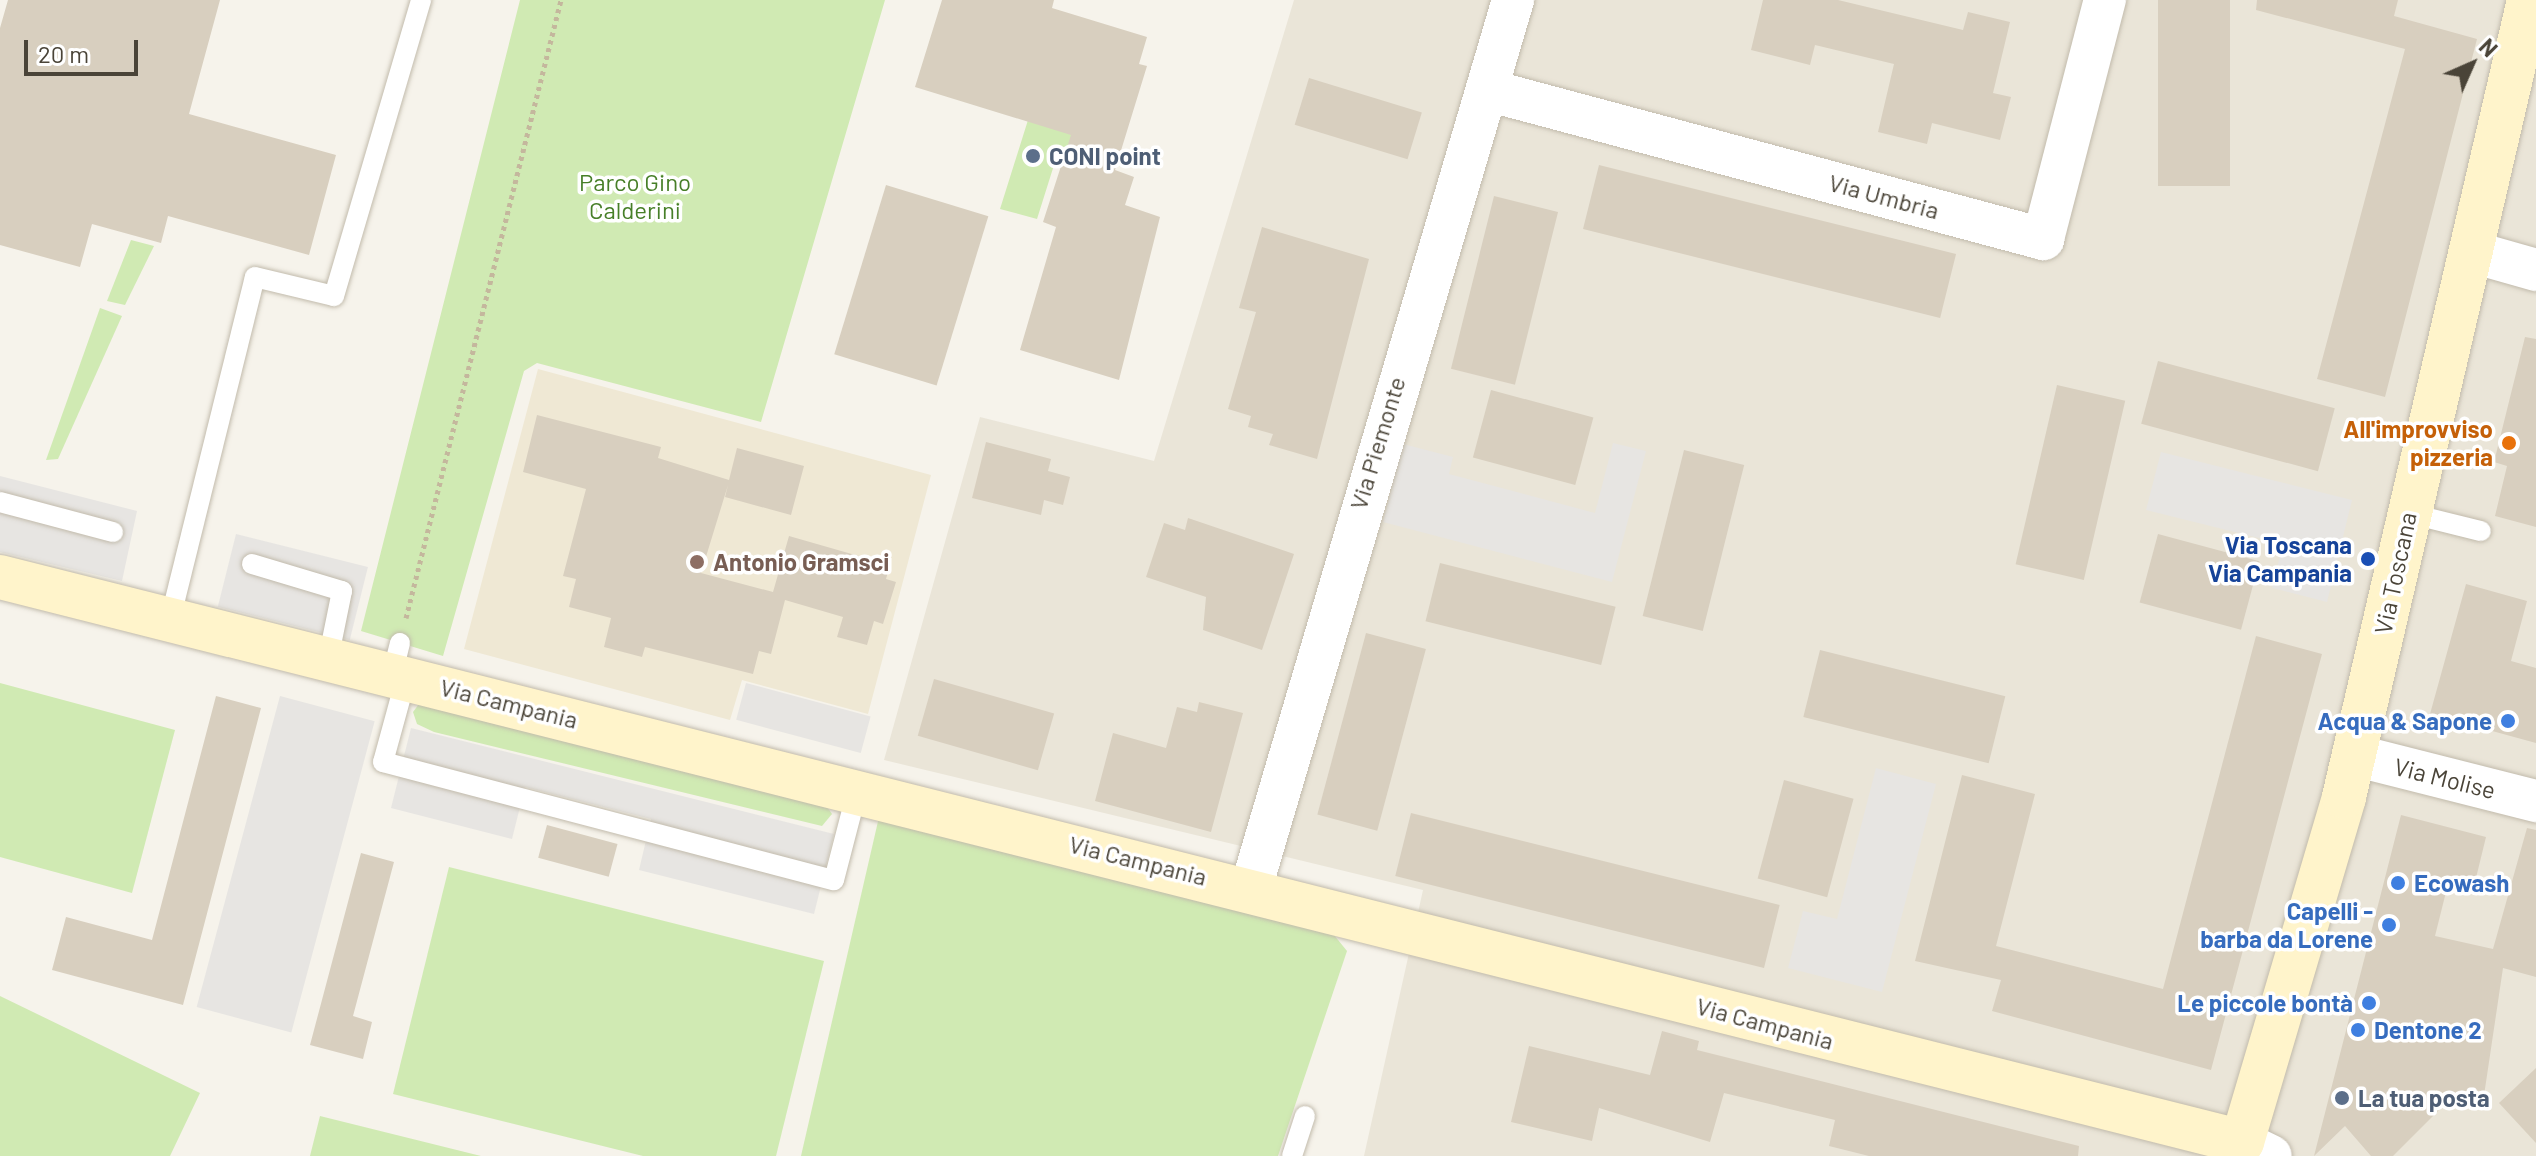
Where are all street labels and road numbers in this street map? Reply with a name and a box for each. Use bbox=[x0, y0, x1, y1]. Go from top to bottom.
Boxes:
street label: Via Umbria bbox=[1826, 167, 1942, 225]
street label: Via Piemonte bbox=[1343, 373, 1411, 513]
street label: Via Toscana bbox=[2368, 509, 2422, 637]
street label: Via Campania bbox=[437, 672, 581, 734]
street label: Via Molise bbox=[2391, 752, 2499, 804]
street label: Via Campania bbox=[1066, 829, 1210, 891]
street label: Via Campania bbox=[1693, 991, 1837, 1055]

